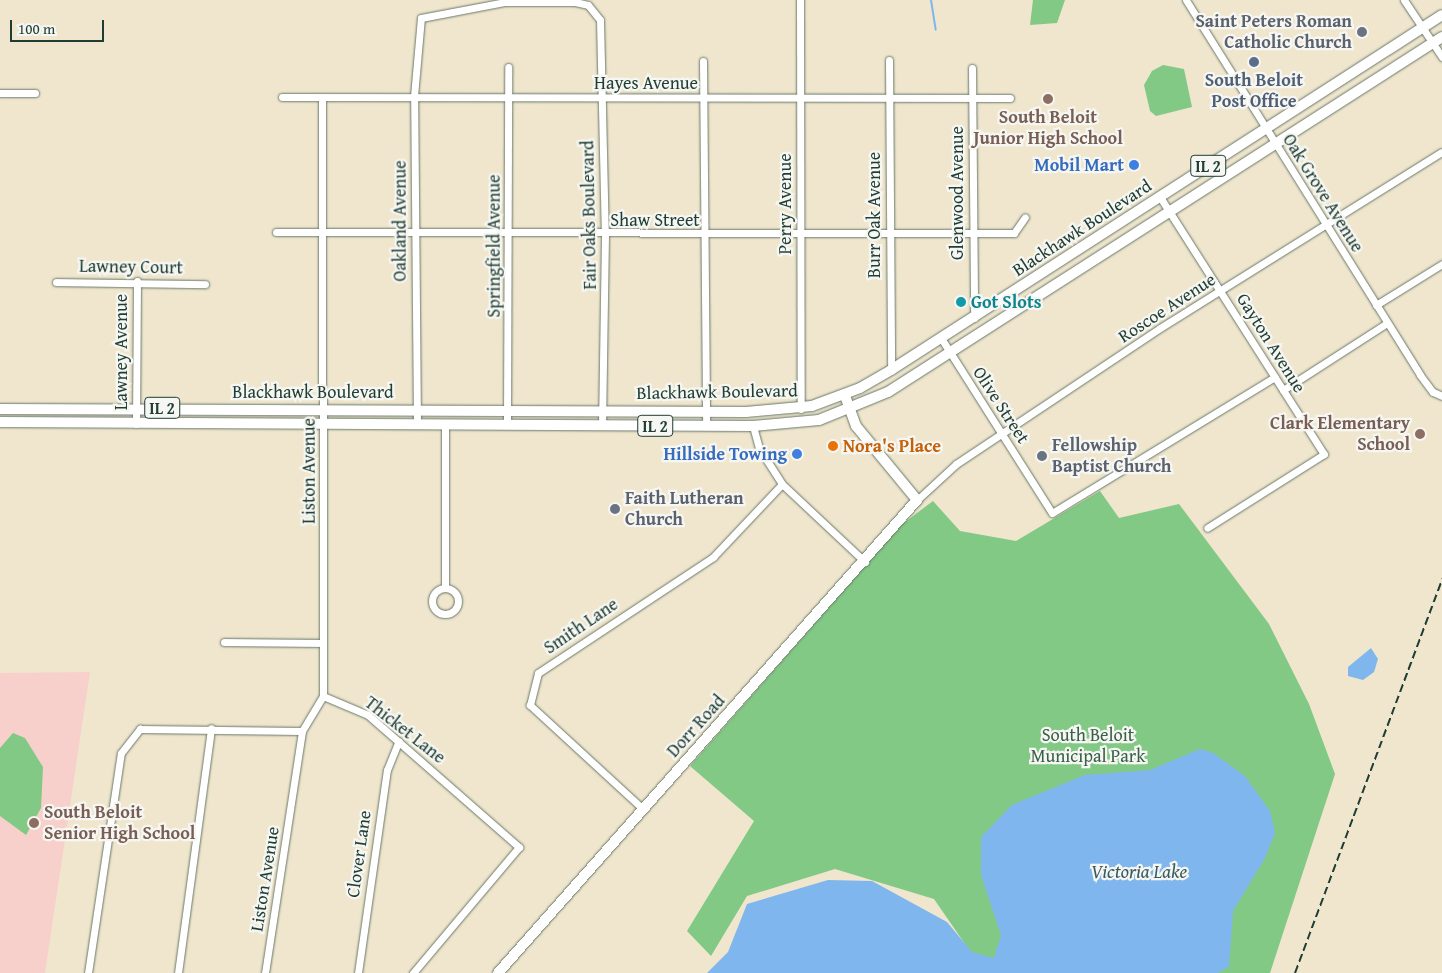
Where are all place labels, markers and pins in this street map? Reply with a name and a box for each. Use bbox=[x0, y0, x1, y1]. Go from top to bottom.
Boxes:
place label: Saint Peters Roman Catholic Church bbox=[1195, 11, 1352, 54]
marker: Saint Peters Roman Catholic Church bbox=[1356, 26, 1368, 38]
marker: South Beloit Post Office bbox=[1248, 56, 1260, 68]
place label: South Beloit Post Office bbox=[1205, 70, 1303, 112]
marker: South Beloit Junior High School bbox=[1042, 93, 1054, 105]
place label: South Beloit Junior High School bbox=[973, 107, 1123, 150]
place label: Mobil Mart bbox=[1034, 154, 1124, 176]
marker: Mobil Mart bbox=[1128, 159, 1140, 171]
place label: Got Slots bbox=[971, 291, 1041, 313]
marker: Got Slots bbox=[955, 296, 967, 308]
place label: Clark Elementary School bbox=[1270, 413, 1410, 456]
marker: Clark Elementary School bbox=[1414, 428, 1426, 440]
place label: Nora's Place bbox=[843, 435, 941, 457]
place label: Fellowship Baptist Church bbox=[1052, 435, 1171, 478]
marker: Nora's Place bbox=[827, 440, 839, 452]
place label: Hillside Towing bbox=[663, 443, 787, 465]
marker: Hillside Towing bbox=[791, 448, 803, 460]
marker: Fellowship Baptist Church bbox=[1036, 450, 1048, 462]
place label: Faith Lutheran Church bbox=[625, 488, 744, 530]
marker: Faith Lutheran Church bbox=[609, 503, 621, 515]
place label: South Beloit Senior High School bbox=[44, 802, 195, 844]
marker: South Beloit Senior High School bbox=[28, 817, 40, 829]

